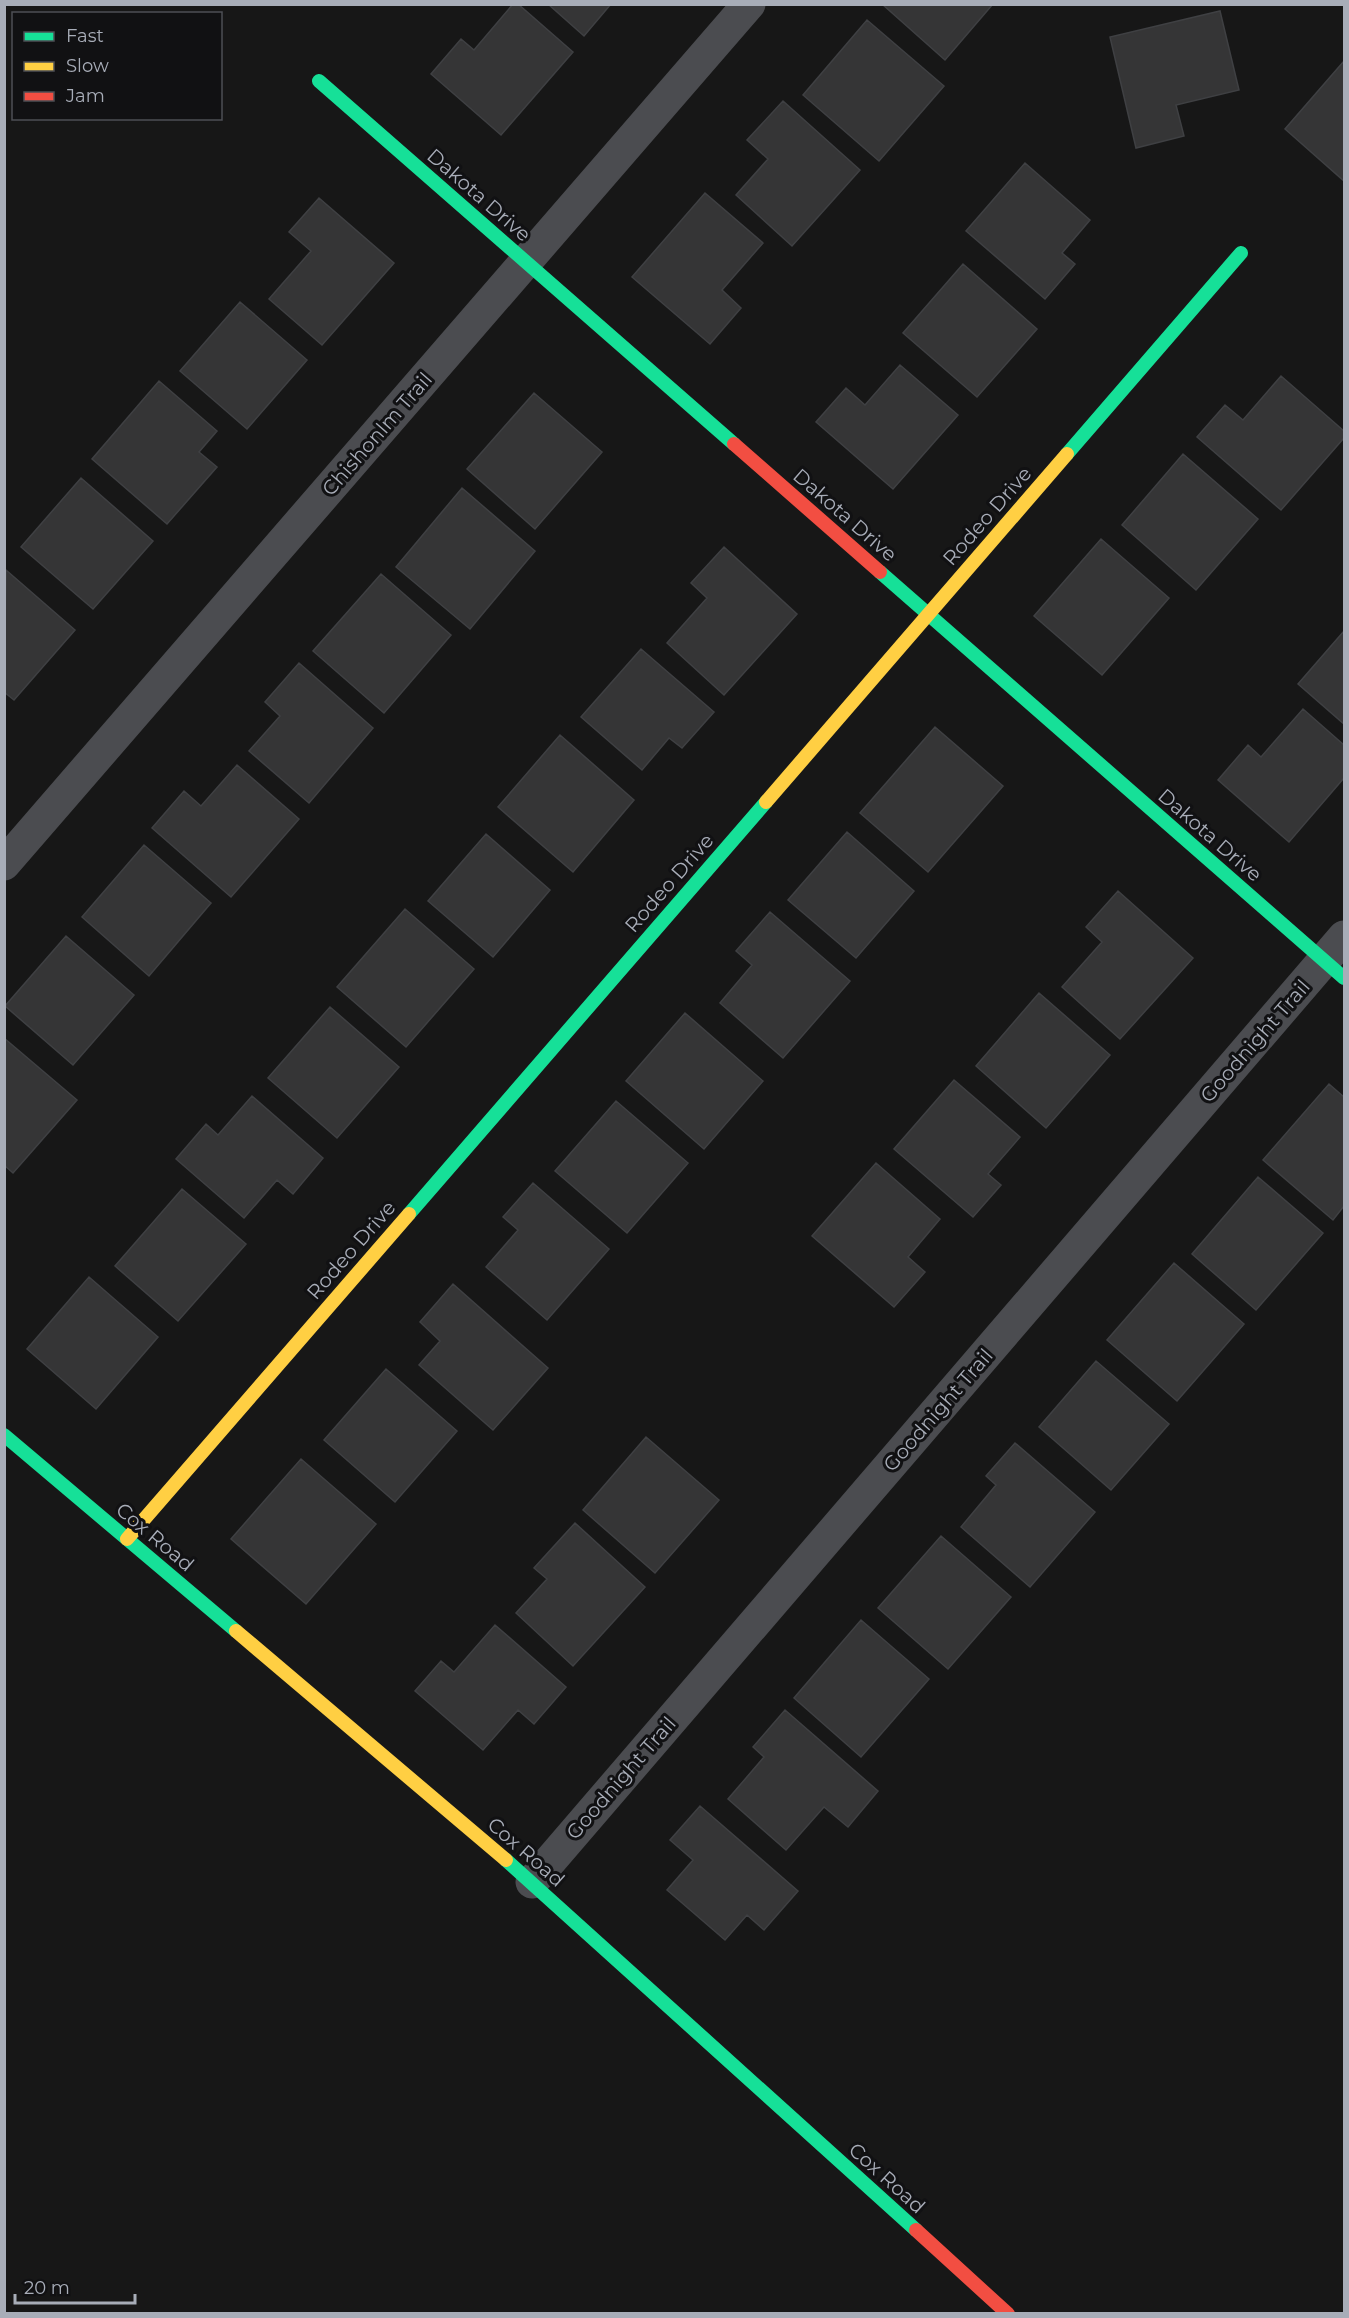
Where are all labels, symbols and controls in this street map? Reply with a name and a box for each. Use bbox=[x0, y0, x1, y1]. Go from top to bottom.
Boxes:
legend bbox=[12, 12, 222, 120]
text: Fast bbox=[66, 25, 104, 47]
text: Slow bbox=[66, 55, 109, 77]
text: Jam bbox=[65, 85, 105, 107]
street label: Dakota Drive bbox=[422, 143, 536, 247]
street label: Chishonlm Trail bbox=[317, 368, 437, 500]
street label: Rodeo Drive bbox=[938, 462, 1036, 570]
street label: Dakota Drive bbox=[788, 463, 902, 567]
street label: Dakota Drive bbox=[1153, 783, 1267, 887]
street label: Rodeo Drive bbox=[620, 829, 718, 937]
street label: Goodnight Trail bbox=[1195, 975, 1315, 1107]
street label: Rodeo Drive bbox=[302, 1196, 400, 1304]
street label: Goodnight Trail bbox=[878, 1344, 998, 1476]
street label: Cox Road bbox=[111, 1498, 199, 1576]
street label: Goodnight Trail bbox=[561, 1712, 681, 1844]
street label: Cox Road bbox=[483, 1812, 569, 1892]
street label: Cox Road bbox=[844, 2138, 930, 2218]
scale bar bbox=[15, 2267, 135, 2305]
text: 20 m bbox=[24, 2277, 70, 2299]

